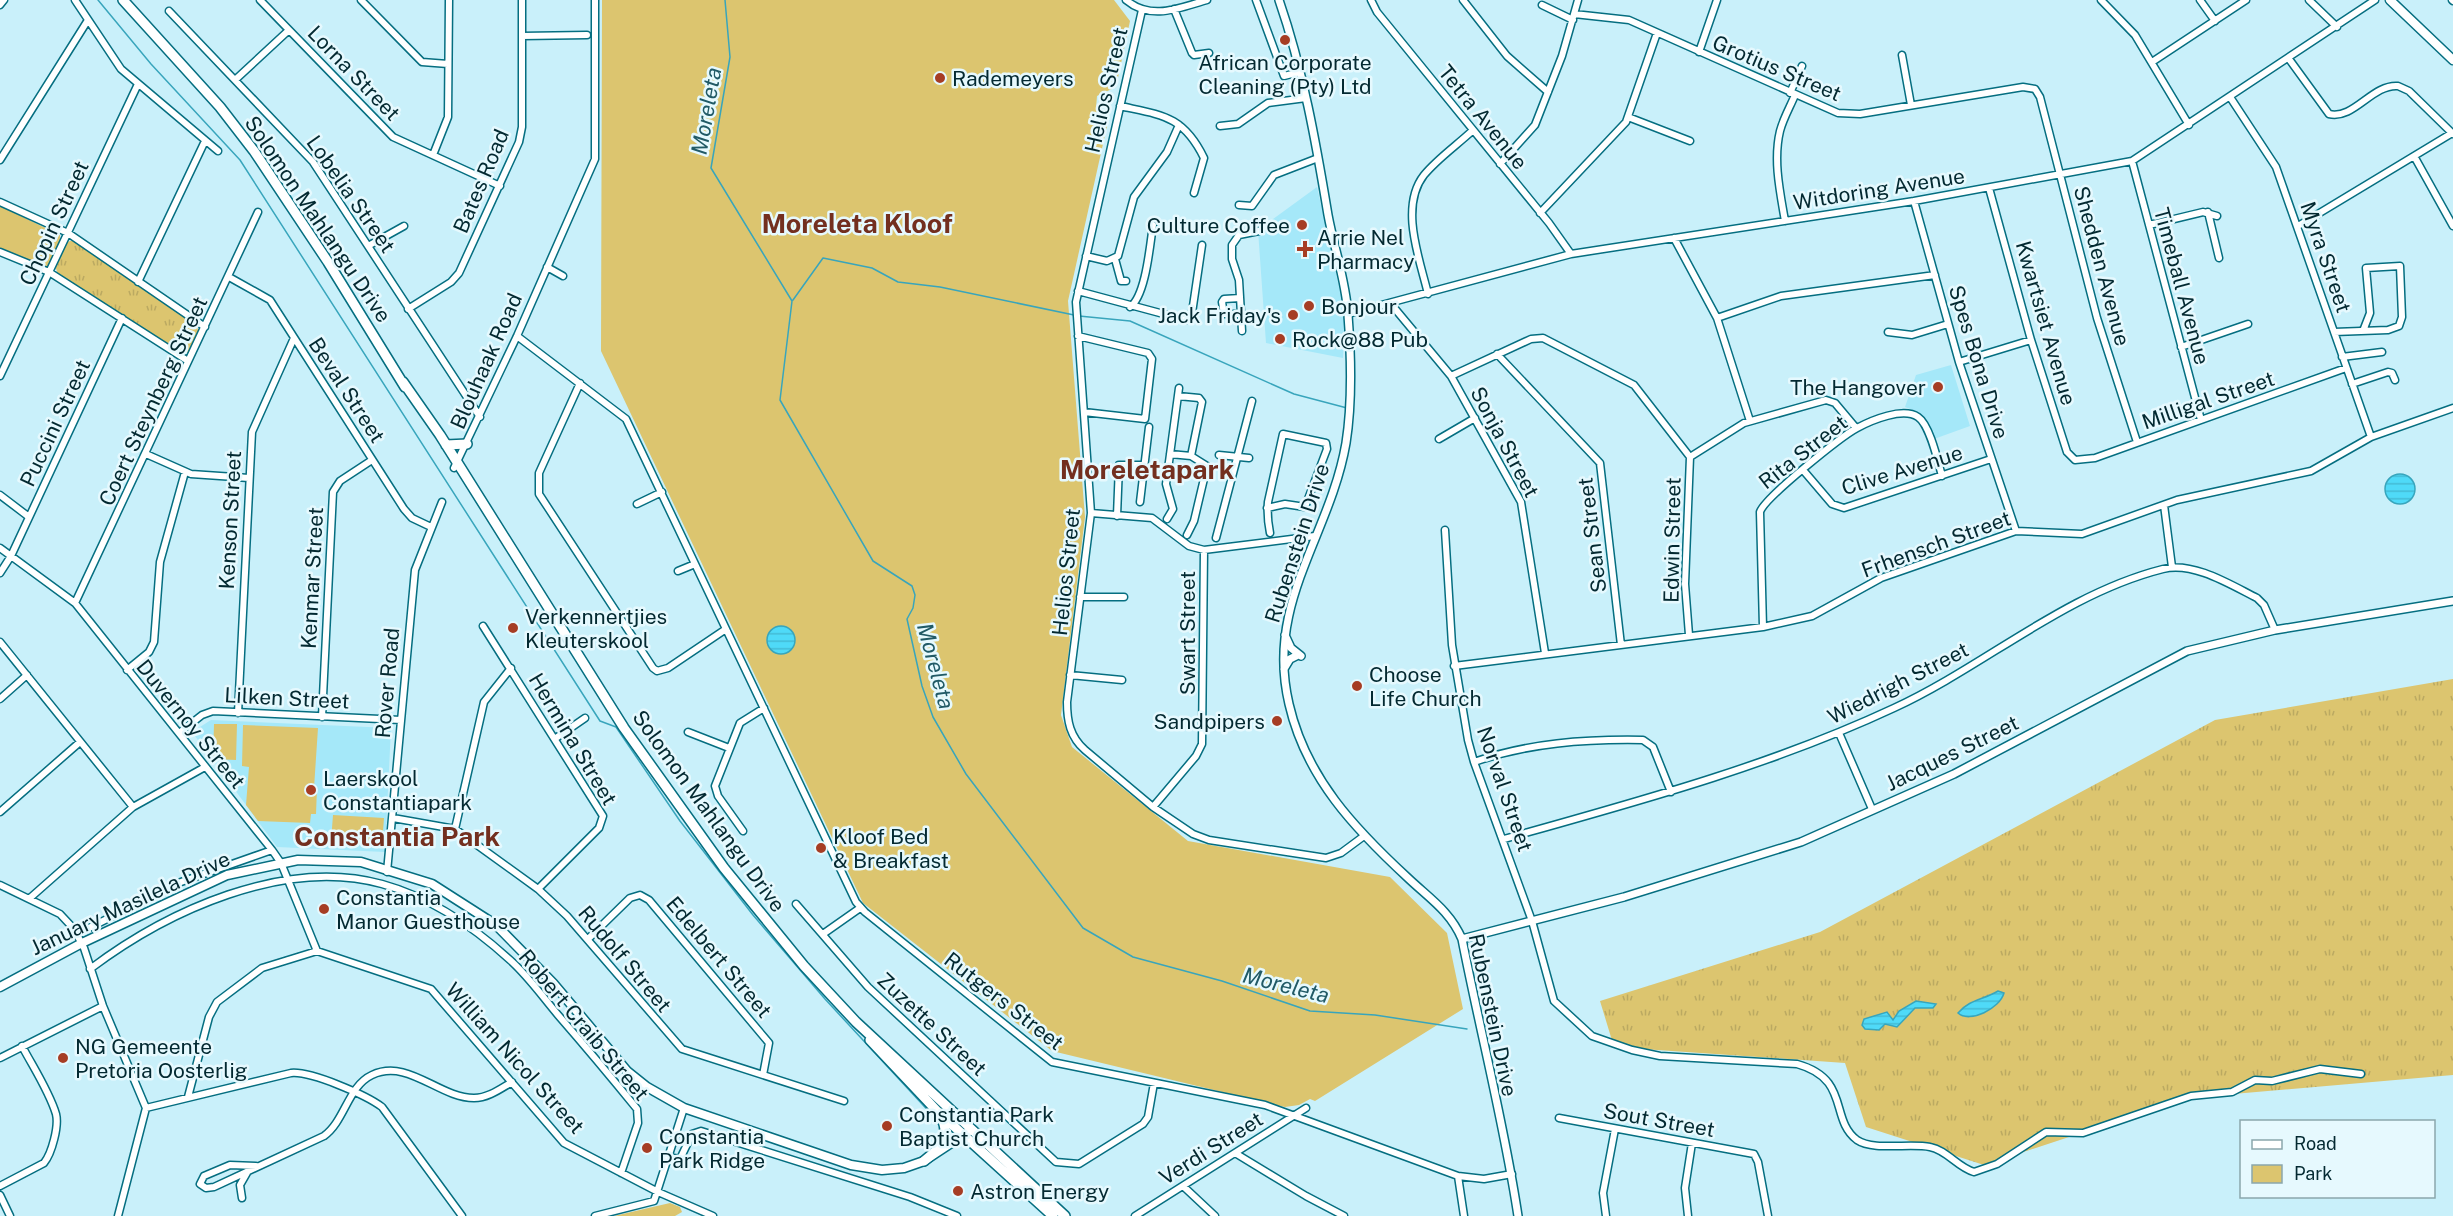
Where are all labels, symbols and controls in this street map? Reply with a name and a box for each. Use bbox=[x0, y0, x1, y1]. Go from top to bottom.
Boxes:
street label: Lorna Street bbox=[303, 20, 405, 126]
street label: Helios Street bbox=[1079, 25, 1133, 155]
street label: Grotius Street bbox=[1709, 30, 1845, 106]
marker: African Corporate Cleaning (Pty) Ltd bbox=[1278, 33, 1292, 47]
place label: African Corporate Cleaning (Pty) Ltd bbox=[1198, 50, 1372, 99]
street label: Tetra Avenue bbox=[1433, 60, 1533, 174]
water label: Moreleta bbox=[686, 65, 726, 157]
place label: Rademeyers bbox=[952, 66, 1074, 91]
marker: Rademeyers bbox=[933, 71, 947, 85]
street label: Solomon Mahlangu Drive bbox=[240, 111, 396, 327]
street label: Bates Road bbox=[448, 125, 514, 237]
street label: Lobelia Street bbox=[301, 131, 401, 257]
street label: Chopin Street bbox=[14, 157, 94, 289]
street label: Witdoring Avenue bbox=[1791, 163, 1967, 215]
street label: Shedden Avenue bbox=[2069, 183, 2135, 349]
street label: Myra Street bbox=[2295, 198, 2357, 316]
street label: Timeball Avenue bbox=[2149, 205, 2215, 367]
district label: Moreleta Kloof bbox=[761, 207, 953, 239]
place label: Culture Coffee bbox=[1147, 213, 1290, 238]
marker: Culture Coffee bbox=[1295, 218, 1309, 232]
place label: Arrie Nel Pharmacy bbox=[1317, 225, 1415, 274]
street label: Kwartsiet Avenue bbox=[2011, 238, 2081, 408]
marker: Arrie Nel Pharmacy bbox=[1298, 242, 1312, 256]
street label: Spes Bona Drive bbox=[1944, 282, 2014, 442]
street label: Blouhaak Road bbox=[445, 289, 527, 433]
street label: Coert Steynberg Street bbox=[94, 292, 212, 510]
place label: Bonjour bbox=[1321, 294, 1397, 319]
marker: Bonjour bbox=[1302, 299, 1316, 313]
place label: Jack Friday's bbox=[1158, 303, 1281, 328]
marker: Jack Friday's bbox=[1286, 308, 1300, 322]
place label: Rock@88 Pub bbox=[1292, 327, 1428, 352]
marker: Rock@88 Pub bbox=[1273, 332, 1287, 346]
street label: Beval Street bbox=[304, 333, 390, 447]
street label: Puccini Street bbox=[15, 356, 95, 490]
street label: Milligal Street bbox=[2138, 366, 2278, 434]
place label: The Hangover bbox=[1790, 375, 1926, 400]
marker: The Hangover bbox=[1931, 380, 1945, 394]
street label: Sonja Street bbox=[1465, 382, 1545, 502]
street label: Rita Street bbox=[1754, 410, 1852, 494]
street label: Clive Avenue bbox=[1838, 440, 1966, 500]
street label: Kenson Street bbox=[214, 450, 246, 590]
district label: Moreletapark bbox=[1060, 453, 1235, 485]
street label: Rubenstein Drive bbox=[1259, 460, 1335, 626]
street label: Sean Street bbox=[1573, 476, 1611, 594]
street label: Edwin Street bbox=[1658, 477, 1686, 603]
street label: Frhensch Street bbox=[1858, 505, 2014, 583]
street label: Kenmar Street bbox=[296, 506, 328, 650]
street label: Helios Street bbox=[1047, 507, 1085, 637]
street label: Swart Street bbox=[1175, 571, 1200, 695]
place label: Verkennertjies Kleuterskool bbox=[525, 604, 667, 653]
water label: Moreleta bbox=[912, 620, 960, 712]
marker: Verkennertjies Kleuterskool bbox=[506, 621, 520, 635]
street label: Rover Road bbox=[370, 627, 404, 739]
street label: Wiedrigh Street bbox=[1823, 637, 1973, 729]
street label: Duvernoy Street bbox=[131, 654, 251, 794]
place label: Choose Life Church bbox=[1369, 662, 1482, 711]
street label: Hermina Street bbox=[524, 668, 622, 810]
marker: Choose Life Church bbox=[1350, 679, 1364, 693]
street label: Lilken Street bbox=[224, 682, 350, 714]
street label: Solomon Mahlangu Drive bbox=[627, 705, 791, 917]
place label: Sandpipers bbox=[1154, 709, 1265, 734]
street label: Jacques Street bbox=[1882, 710, 2022, 796]
marker: Sandpipers bbox=[1270, 714, 1284, 728]
street label: Norval Street bbox=[1472, 723, 1538, 855]
place label: Laerskool Constantiapark bbox=[323, 766, 472, 815]
marker: Laerskool Constantiapark bbox=[304, 783, 318, 797]
district label: Constantia Park bbox=[294, 820, 500, 852]
place label: Kloof Bed & Breakfast bbox=[833, 824, 949, 873]
marker: Kloof Bed & Breakfast bbox=[814, 841, 828, 855]
street label: January Masilela Drive bbox=[26, 846, 234, 960]
place label: Constantia Manor Guesthouse bbox=[336, 885, 520, 934]
street label: Edelbert Street bbox=[661, 891, 777, 1023]
street label: Rudolf Street bbox=[573, 901, 677, 1017]
marker: Constantia Manor Guesthouse bbox=[317, 902, 331, 916]
street label: Rubenstein Drive bbox=[1464, 931, 1522, 1099]
street label: Robert Craib Street bbox=[514, 944, 654, 1106]
street label: Rutgers Street bbox=[939, 947, 1069, 1055]
water label: Moreleta bbox=[1240, 962, 1332, 1008]
street label: Zuzette Street bbox=[872, 967, 992, 1081]
street label: William Nicol Street bbox=[441, 977, 589, 1139]
place label: NG Gemeente Pretoria Oosterlig bbox=[75, 1034, 248, 1083]
marker: NG Gemeente Pretoria Oosterlig bbox=[56, 1051, 70, 1065]
street label: Sout Street bbox=[1601, 1098, 1717, 1142]
place label: Constantia Park Baptist Church bbox=[899, 1102, 1054, 1151]
street label: Verdi Street bbox=[1155, 1106, 1267, 1190]
marker: Constantia Park Baptist Church bbox=[880, 1119, 894, 1133]
legend bbox=[2240, 1120, 2435, 1198]
place label: Constantia Park Ridge bbox=[659, 1124, 765, 1173]
text: Road bbox=[2294, 1133, 2337, 1154]
marker: Constantia Park Ridge bbox=[640, 1141, 654, 1155]
text: Park bbox=[2294, 1163, 2332, 1184]
place label: Astron Energy bbox=[970, 1179, 1109, 1204]
marker: Astron Energy bbox=[951, 1184, 965, 1198]

